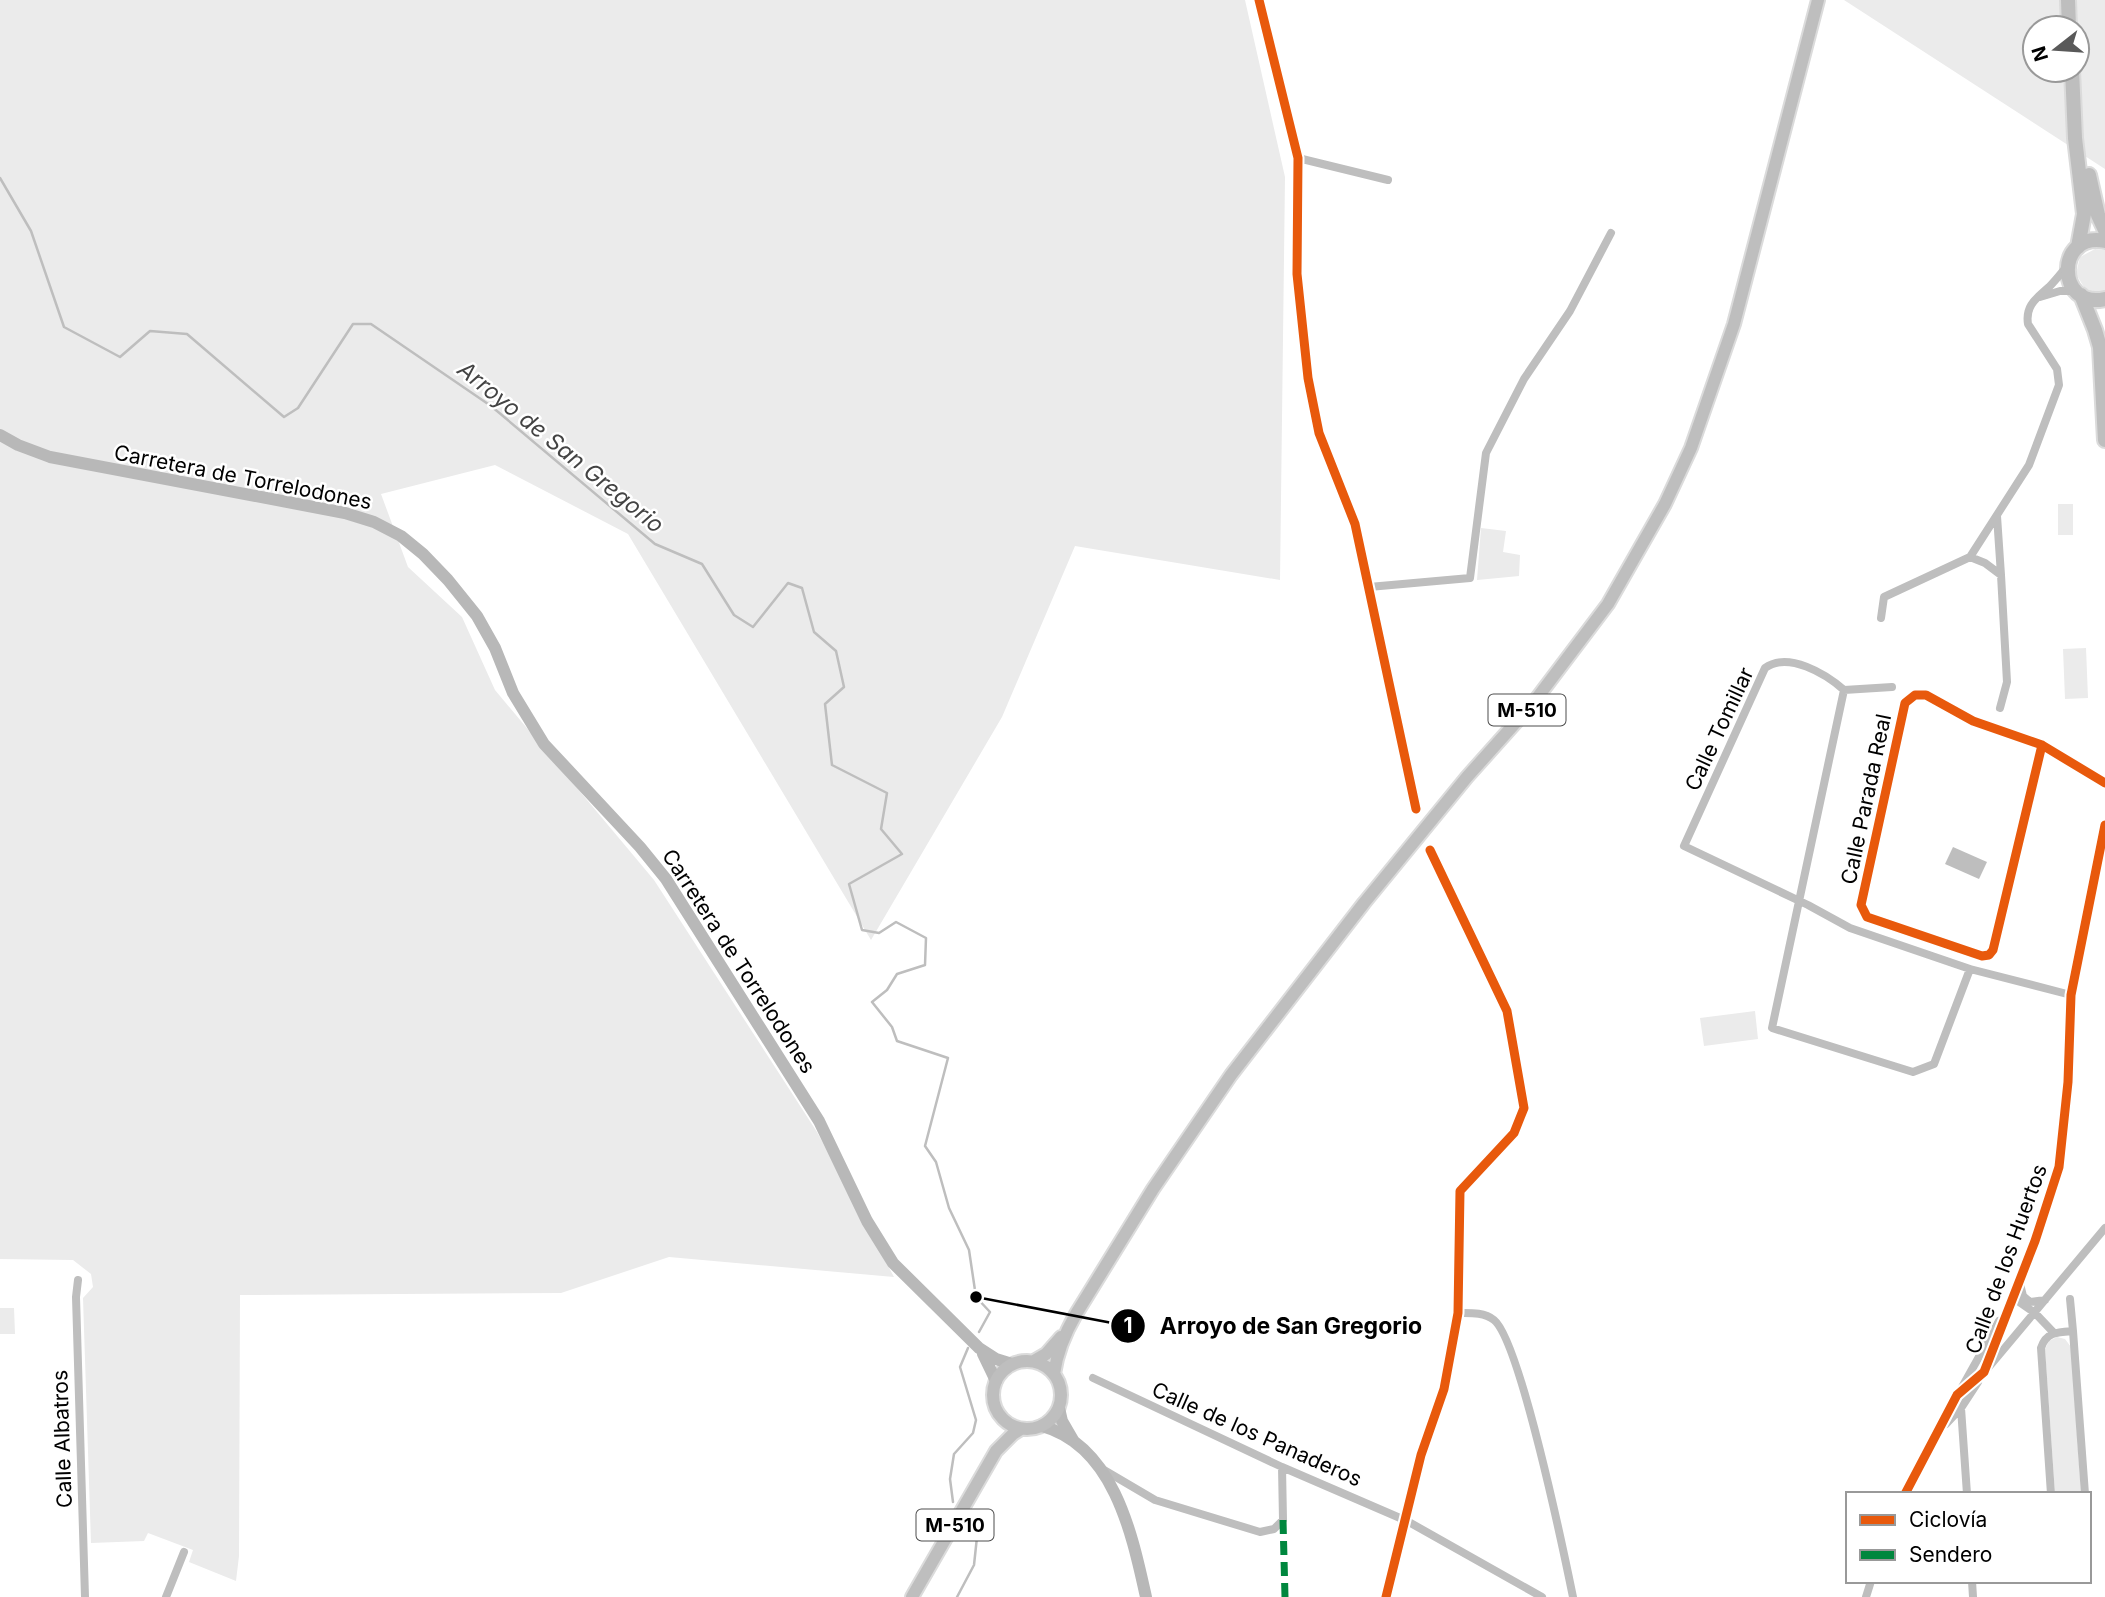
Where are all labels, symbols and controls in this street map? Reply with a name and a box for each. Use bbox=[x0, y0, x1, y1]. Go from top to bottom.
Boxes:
north arrow bbox=[2021, 14, 2091, 84]
text: N bbox=[2027, 44, 2053, 64]
water label: Arroyo de San Gregorio bbox=[452, 355, 670, 539]
street label: Carretera de Torrelodones bbox=[112, 440, 374, 514]
street label: Calle Tomillar bbox=[1680, 663, 1759, 795]
road number: M-510 bbox=[1488, 694, 1566, 726]
street label: Calle Parada Real bbox=[1836, 712, 1896, 886]
street label: Carretera de Torrelodones bbox=[657, 844, 821, 1078]
street label: Calle de los Huertos bbox=[1960, 1161, 2052, 1357]
callout: Arroyo de San Gregorio bbox=[1111, 1304, 1436, 1348]
text: Arroyo de San Gregorio bbox=[1160, 1312, 1422, 1340]
text: 1 bbox=[1123, 1313, 1133, 1338]
street label: Calle Albatros bbox=[47, 1370, 77, 1508]
street label: Calle de los Panaderos bbox=[1148, 1376, 1366, 1492]
legend bbox=[1846, 1492, 2091, 1583]
text: Ciclovía bbox=[1909, 1507, 1987, 1532]
road number: M-510 bbox=[916, 1510, 993, 1540]
text: Sendero bbox=[1909, 1542, 1992, 1567]

